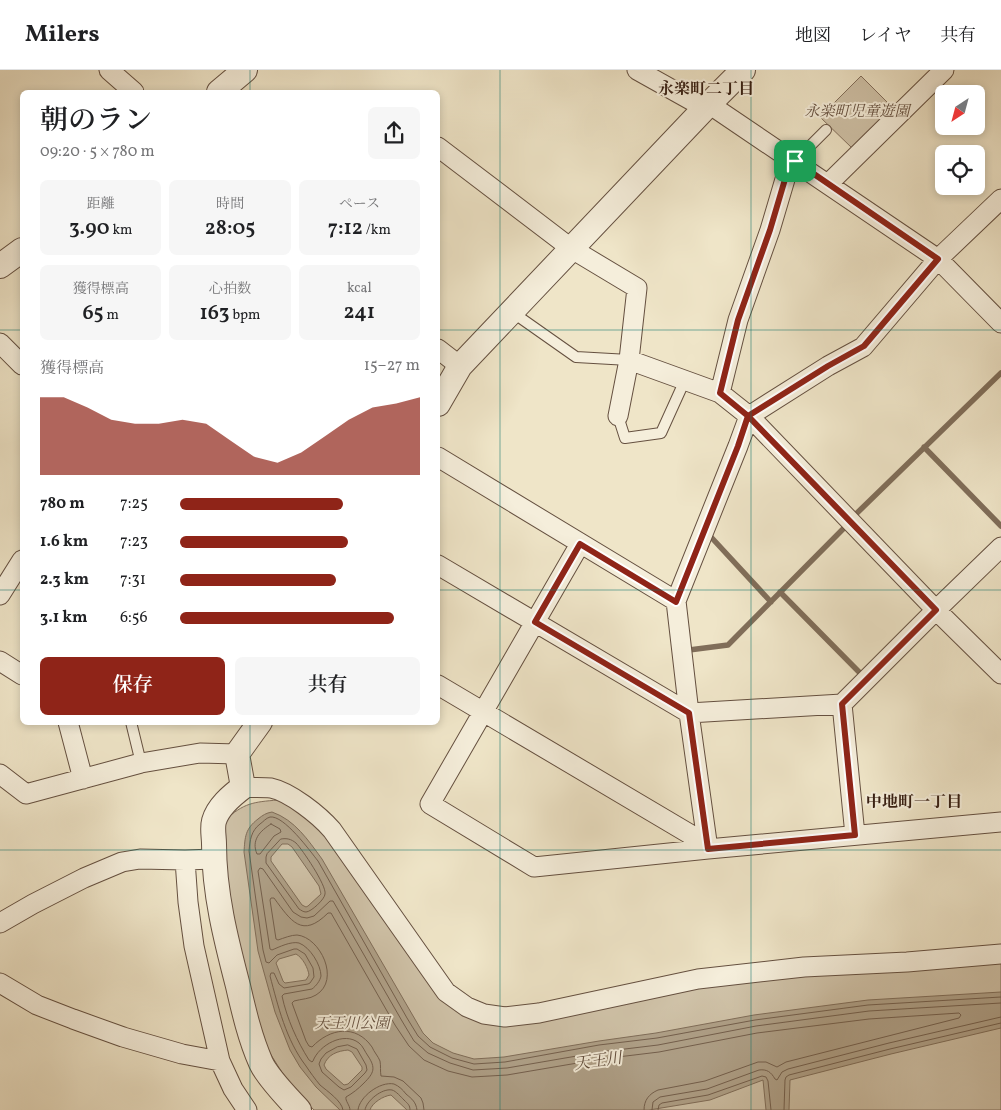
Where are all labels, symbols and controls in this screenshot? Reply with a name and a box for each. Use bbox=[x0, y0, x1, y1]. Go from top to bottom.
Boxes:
text: Milers bbox=[25, 18, 100, 52]
text: 地図 bbox=[795, 24, 831, 49]
text: レイヤ bbox=[859, 24, 912, 49]
text: 共有 bbox=[940, 24, 976, 49]
district label: 永楽町二丁目 bbox=[658, 79, 754, 101]
north arrow bbox=[935, 85, 985, 135]
map controls bbox=[935, 85, 985, 195]
text: 朝のラン bbox=[40, 102, 152, 141]
park label: 永楽町児童遊園 bbox=[804, 102, 912, 123]
button: share bbox=[368, 107, 420, 159]
pin bbox=[774, 140, 816, 182]
text: 09:20 · 5 × 780 m bbox=[40, 141, 155, 163]
button: locate bbox=[935, 145, 985, 195]
icon: arrive bbox=[781, 147, 809, 175]
text: 距離 bbox=[87, 195, 115, 214]
text: 時間 bbox=[216, 195, 244, 214]
text: ペース bbox=[339, 195, 380, 214]
text: 3.90 bbox=[69, 214, 110, 243]
text: 28:05 bbox=[205, 214, 255, 243]
text: 7:12 bbox=[328, 214, 363, 243]
text: km bbox=[110, 221, 132, 240]
text: /km bbox=[363, 221, 391, 240]
text: kcal bbox=[347, 279, 372, 298]
text: 獲得標高 bbox=[73, 280, 129, 299]
text: 心拍数 bbox=[209, 280, 251, 299]
text: 241 bbox=[344, 298, 375, 327]
text: 65 bbox=[82, 299, 104, 328]
text: 163 bbox=[200, 299, 230, 328]
text: m bbox=[104, 306, 119, 325]
text: bpm bbox=[230, 306, 260, 325]
text: 15–27 m bbox=[364, 355, 420, 377]
text: 獲得標高 bbox=[40, 358, 104, 380]
text: 780 m bbox=[40, 493, 85, 515]
text: 7:25 bbox=[120, 493, 148, 515]
text: 1.6 km bbox=[40, 531, 88, 553]
text: 7:23 bbox=[120, 531, 148, 553]
text: 2.3 km bbox=[40, 569, 89, 591]
text: 7:31 bbox=[120, 569, 146, 591]
text: 3.1 km bbox=[40, 607, 88, 629]
text: 6:56 bbox=[120, 607, 148, 629]
button: 保存 bbox=[40, 657, 225, 715]
button: 共有 bbox=[235, 657, 420, 715]
district label: 中地町一丁目 bbox=[866, 792, 962, 814]
park label: 天王川公園 bbox=[314, 1014, 392, 1035]
water label: 天王川 bbox=[573, 1047, 625, 1076]

